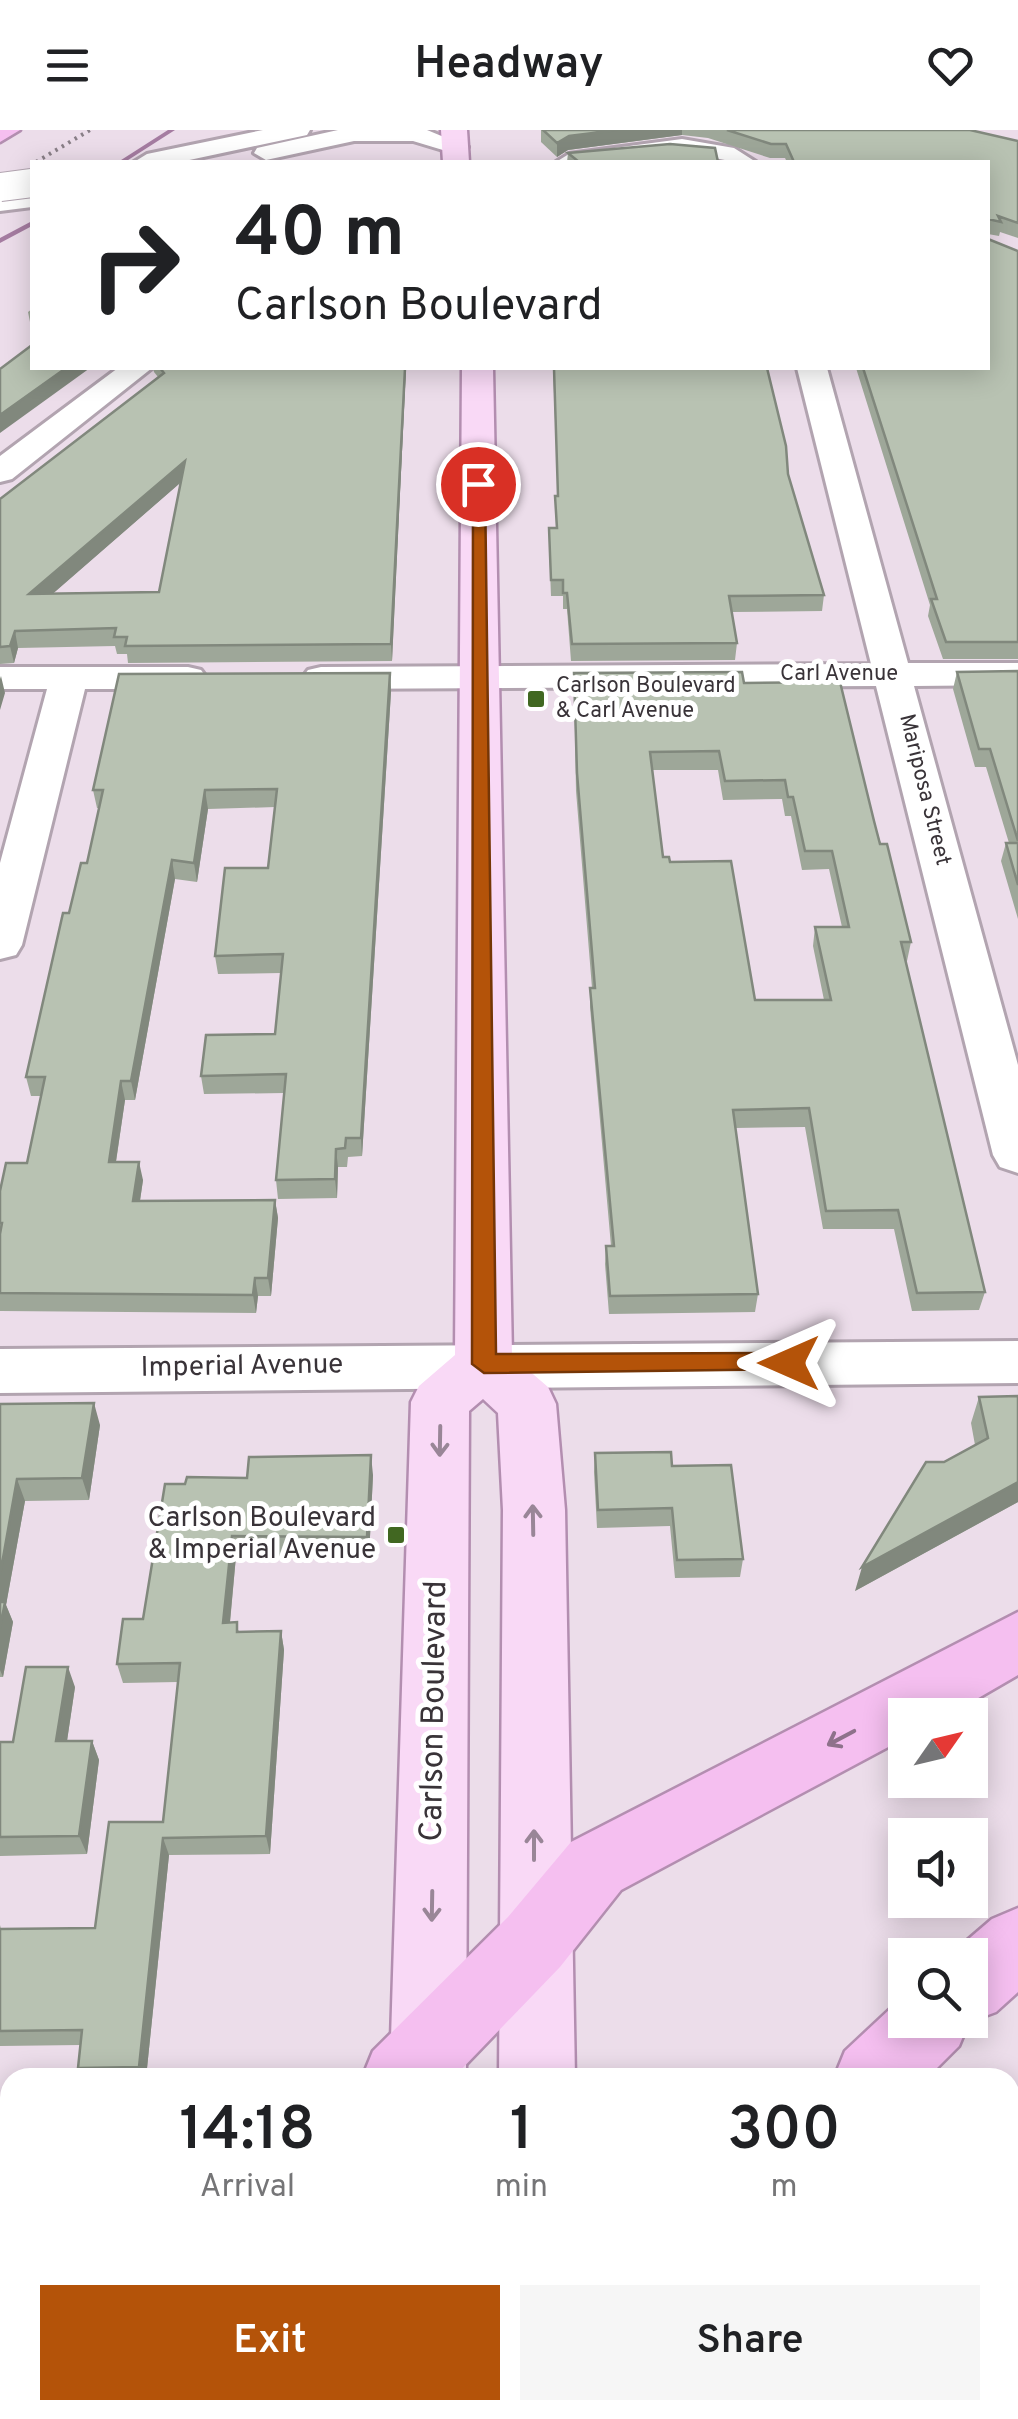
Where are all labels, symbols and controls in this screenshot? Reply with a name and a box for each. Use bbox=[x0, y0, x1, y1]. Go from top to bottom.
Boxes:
text: Headway bbox=[414, 37, 604, 94]
icon: menu bbox=[40, 38, 95, 93]
icon: heart bbox=[923, 38, 978, 93]
text: 40 m bbox=[235, 192, 405, 281]
icon: right bbox=[70, 200, 200, 330]
text: Carlson Boulevard bbox=[235, 279, 602, 336]
pin bbox=[436, 442, 521, 527]
icon: arrive bbox=[451, 457, 506, 512]
street label: Carl Avenue bbox=[780, 661, 898, 688]
place label: Carlson Boulevard & Carl Avenue bbox=[556, 673, 736, 725]
marker: Carlson Boulevard & Carl Avenue bbox=[525, 688, 547, 710]
street label: Mariposa Street bbox=[892, 711, 956, 869]
position arrow bbox=[737, 1311, 841, 1415]
street label: Imperial Avenue bbox=[140, 1347, 344, 1387]
one-way arrow bbox=[430, 1425, 449, 1457]
place label: Carlson Boulevard & Imperial Avenue bbox=[147, 1501, 376, 1569]
one-way arrow bbox=[524, 1504, 543, 1536]
marker: Carlson Boulevard & Imperial Avenue bbox=[385, 1524, 407, 1546]
street label: Carlson Boulevard bbox=[413, 1580, 457, 1842]
north arrow bbox=[888, 1698, 988, 1798]
map controls bbox=[888, 1698, 988, 2038]
one-way arrow bbox=[826, 1729, 856, 1748]
button: sound bbox=[888, 1818, 988, 1918]
one-way arrow bbox=[524, 1829, 544, 1862]
one-way arrow bbox=[422, 1889, 441, 1921]
button: search bbox=[888, 1938, 988, 2038]
text: 14:18 bbox=[179, 2095, 316, 2171]
text: 1 bbox=[510, 2095, 533, 2171]
text: 300 bbox=[727, 2095, 841, 2171]
text: Arrival bbox=[200, 2168, 295, 2208]
text: min bbox=[495, 2168, 548, 2208]
text: m bbox=[770, 2168, 798, 2208]
button: Exit bbox=[40, 2285, 500, 2400]
button: Share bbox=[520, 2285, 980, 2400]

